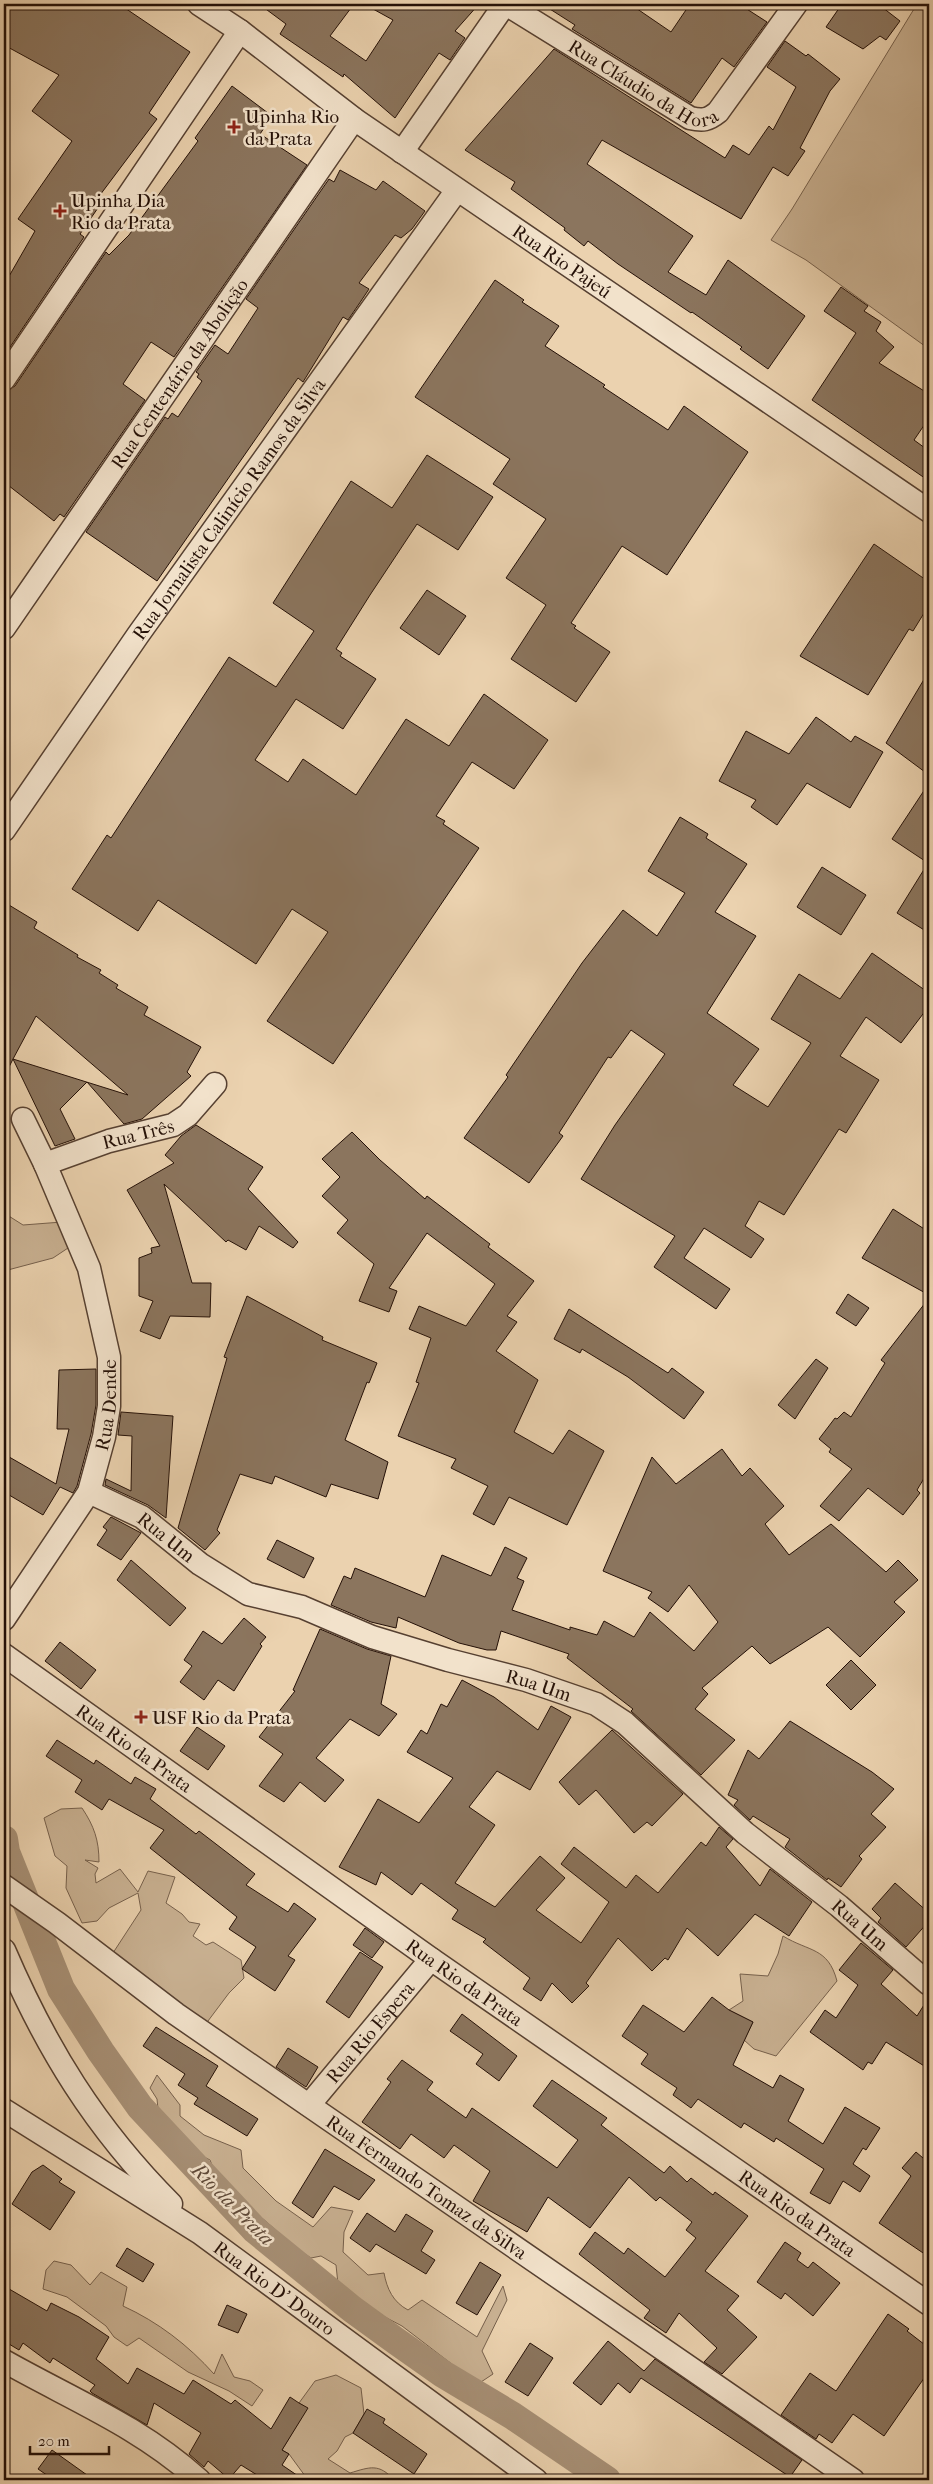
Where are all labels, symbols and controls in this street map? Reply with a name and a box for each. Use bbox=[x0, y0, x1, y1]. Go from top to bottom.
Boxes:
street label: Rua Cláudio da Hora bbox=[564, 35, 723, 132]
place label: Upinha Rio da Prata bbox=[245, 106, 339, 150]
marker: Upinha Rio da Prata bbox=[227, 120, 241, 134]
place label: Upinha Dia Rio da Prata bbox=[71, 190, 171, 234]
marker: Upinha Dia Rio da Prata bbox=[53, 204, 67, 218]
street label: Rua Rio Pajeú bbox=[508, 220, 616, 303]
street label: Rua Centenário da Abolição bbox=[107, 274, 253, 473]
street label: Rua Jornalista Calinício Ramos da Silva bbox=[128, 374, 331, 644]
street label: Rua Três bbox=[100, 1115, 176, 1154]
street label: Rua Dende bbox=[91, 1359, 122, 1453]
street label: Rua Um bbox=[133, 1508, 199, 1568]
street label: Rua Um bbox=[503, 1665, 574, 1707]
street label: Rua Rio da Prata bbox=[71, 1700, 196, 1797]
place label: USF Rio da Prata bbox=[152, 1707, 291, 1729]
marker: USF Rio da Prata bbox=[134, 1710, 148, 1724]
street label: Rua Um bbox=[827, 1895, 892, 1956]
street label: Rua Rio da Prata bbox=[401, 1935, 527, 2031]
street label: Rua Rio Espera bbox=[322, 1977, 419, 2088]
street label: Rua Fernando Tomaz da Silva bbox=[322, 2111, 531, 2264]
water label: Rio da Prata bbox=[185, 2157, 278, 2250]
street label: Rua Rio da Prata bbox=[734, 2166, 860, 2262]
street label: Rua Rio D' Douro bbox=[209, 2237, 339, 2341]
scale bar bbox=[30, 2424, 109, 2456]
text: 20 m bbox=[38, 2432, 70, 2450]

